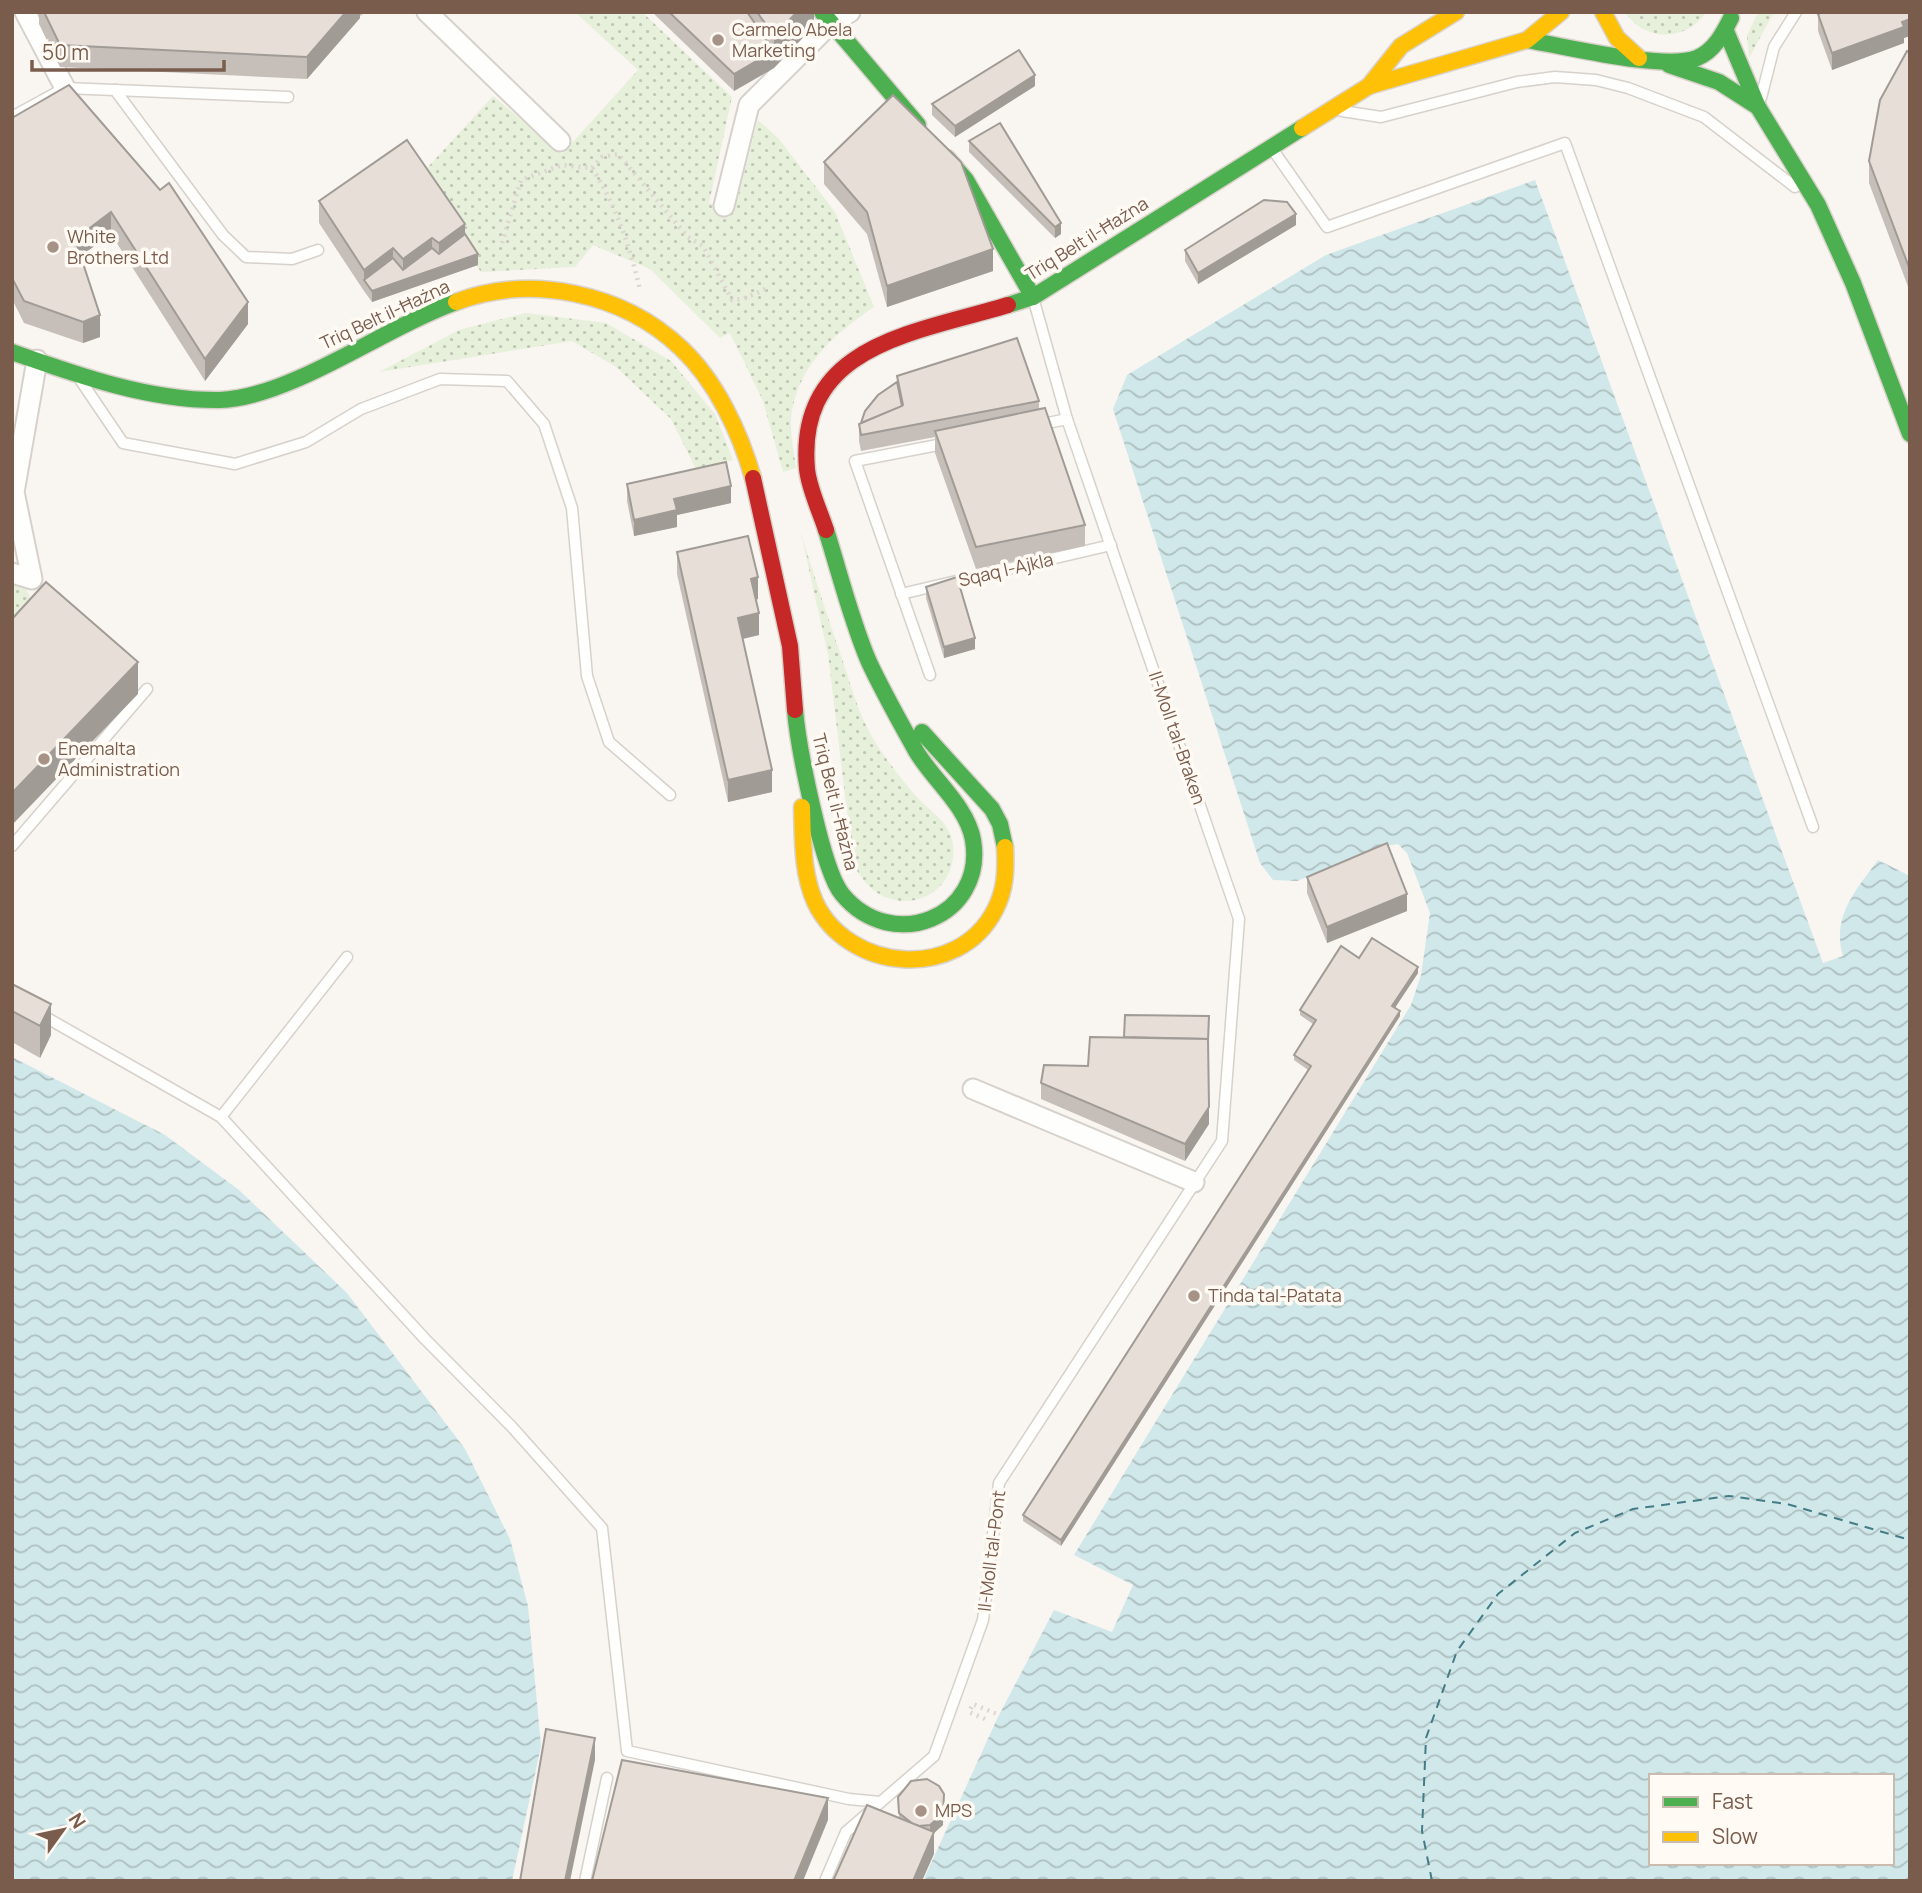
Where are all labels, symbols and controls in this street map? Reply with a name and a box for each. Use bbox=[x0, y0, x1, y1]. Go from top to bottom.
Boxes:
place label: Carmelo Abela Marketing bbox=[732, 17, 852, 62]
scale bar bbox=[32, 28, 224, 72]
marker: Carmelo Abela Marketing bbox=[710, 32, 726, 48]
text: 50 m bbox=[42, 38, 89, 66]
street label: Triq Belt il-Ħażna bbox=[1021, 191, 1152, 285]
place label: White Brothers Ltd bbox=[67, 224, 169, 269]
marker: White Brothers Ltd bbox=[45, 239, 61, 255]
street label: Triq Belt il-Ħażna bbox=[316, 274, 453, 355]
street label: Sqaq l-Ajkla bbox=[956, 546, 1055, 592]
street label: Il-Moll tal-Braken bbox=[1144, 668, 1212, 808]
street label: Triq Belt il-Ħażna bbox=[807, 731, 865, 873]
place label: Enemalta Administration bbox=[58, 736, 180, 781]
marker: Enemalta Administration bbox=[36, 751, 52, 767]
place label: Tinda tal-Patata bbox=[1208, 1283, 1342, 1307]
marker: Tinda tal-Patata bbox=[1186, 1288, 1202, 1304]
street label: Il-Moll tal-Pont bbox=[972, 1489, 1010, 1613]
legend bbox=[1649, 1774, 1894, 1865]
text: Fast bbox=[1712, 1787, 1753, 1815]
north arrow bbox=[28, 1795, 98, 1865]
place label: MPS bbox=[935, 1798, 972, 1822]
marker: MPS bbox=[913, 1803, 929, 1819]
text: N bbox=[63, 1808, 92, 1834]
text: Slow bbox=[1712, 1822, 1758, 1850]

